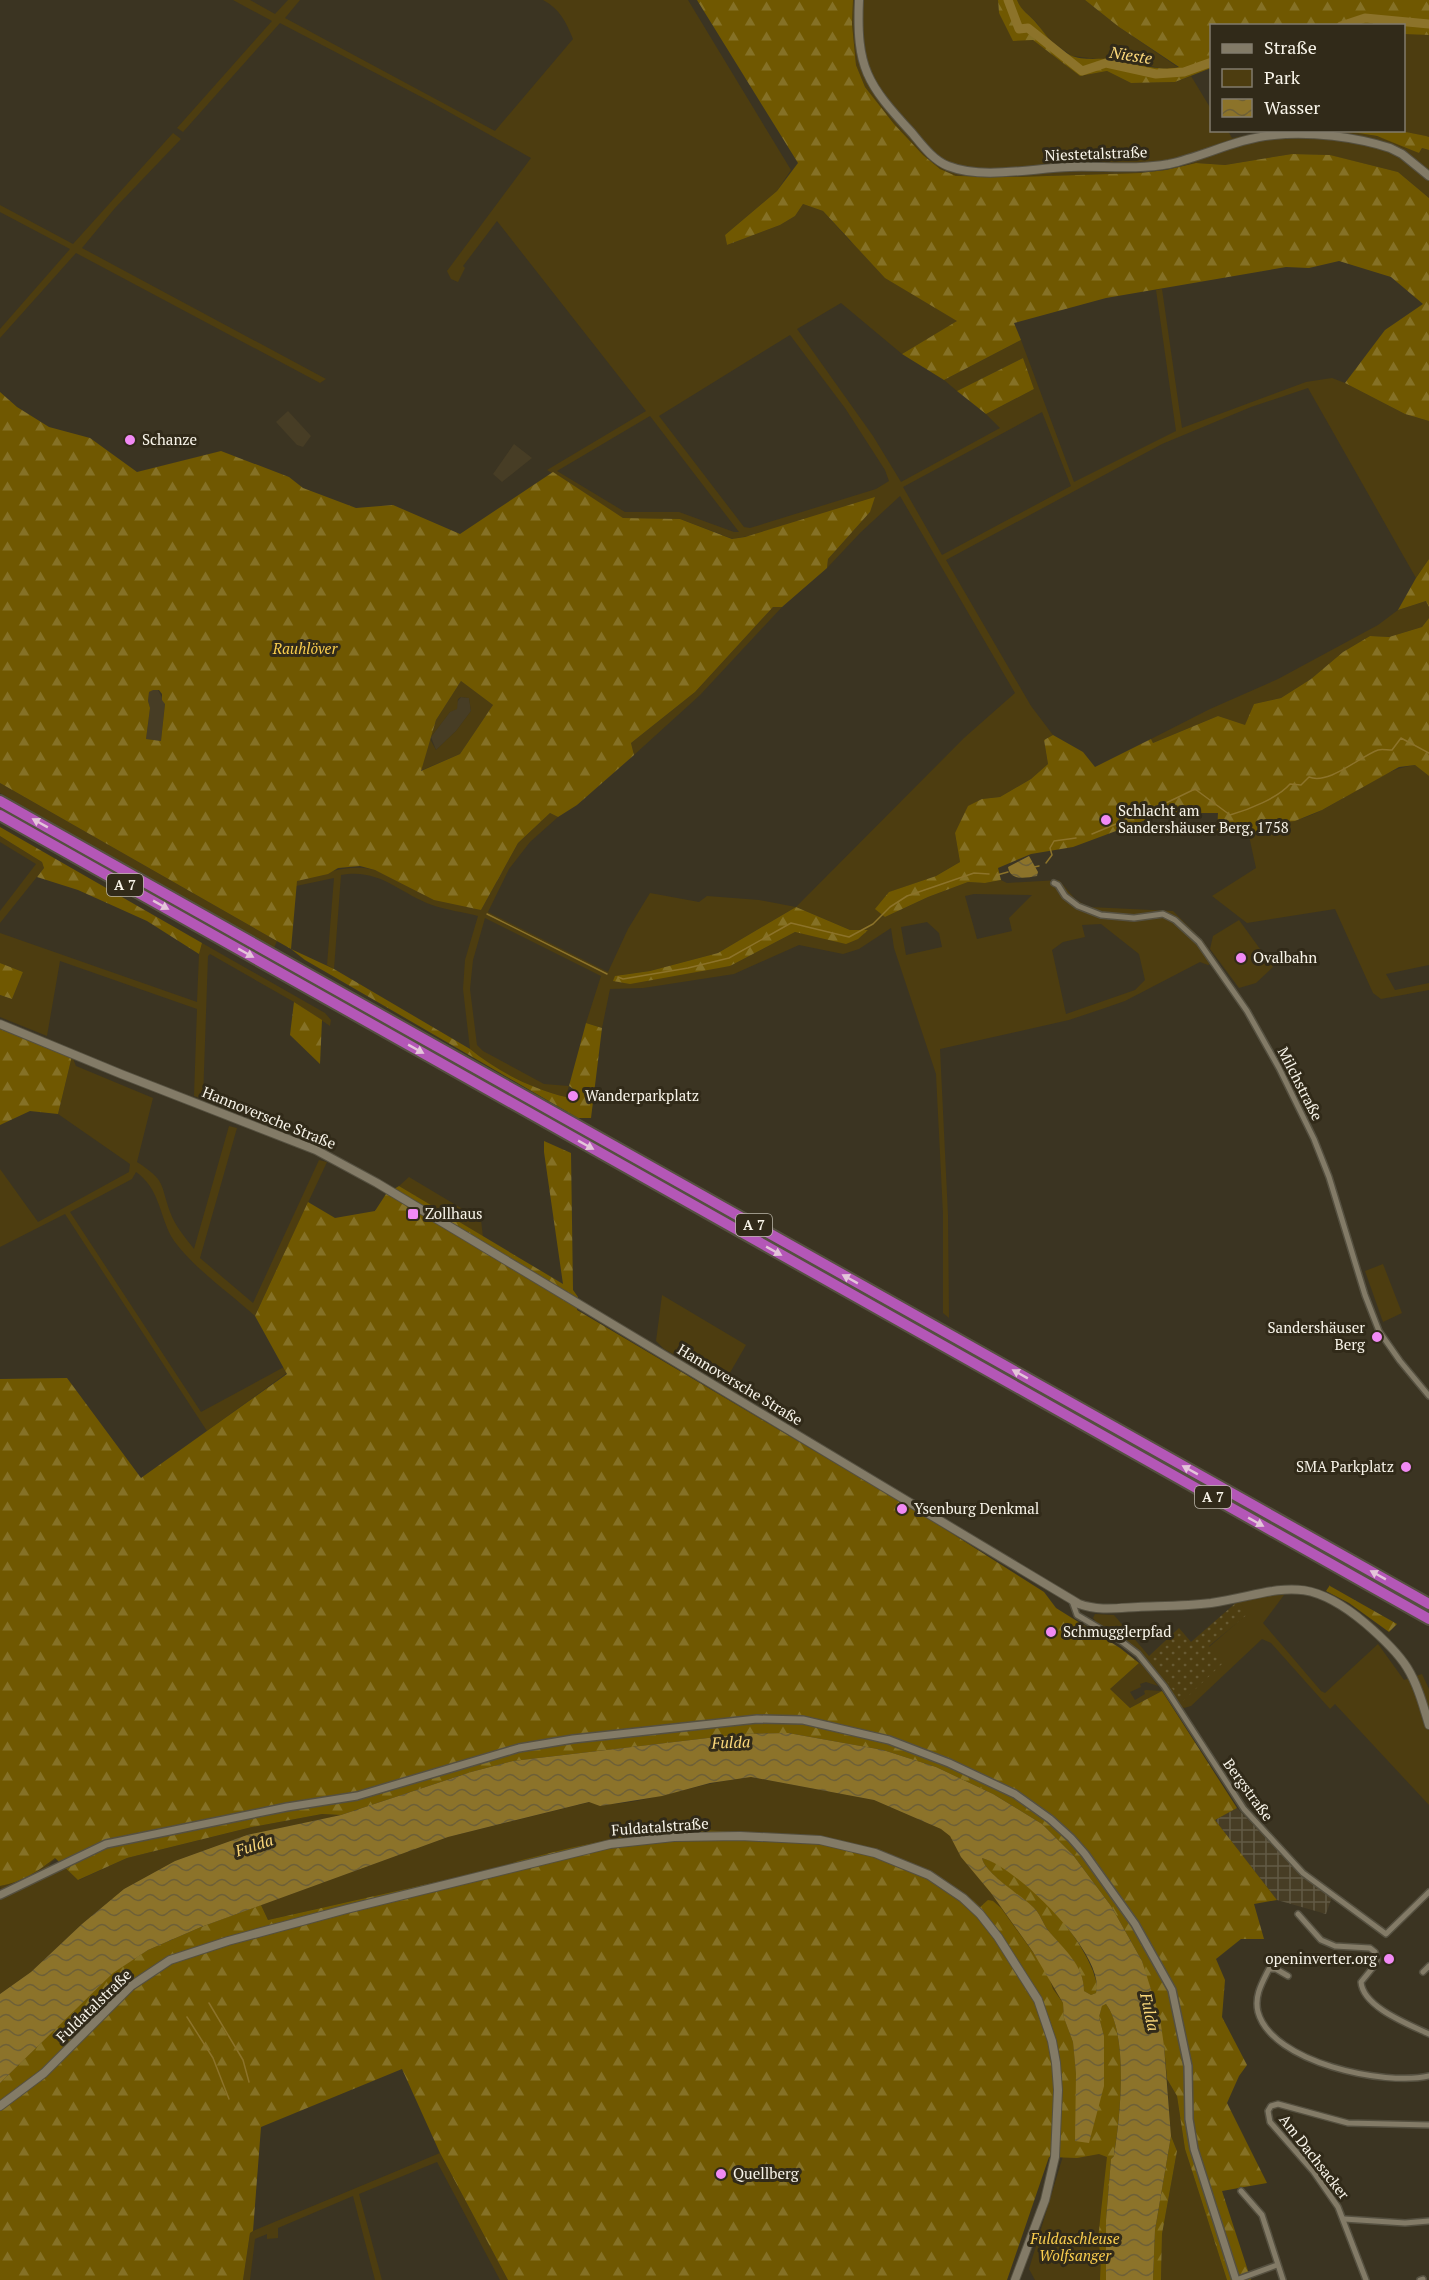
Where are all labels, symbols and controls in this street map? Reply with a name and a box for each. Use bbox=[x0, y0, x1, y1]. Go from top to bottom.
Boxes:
legend bbox=[1210, 24, 1405, 132]
text: Straße bbox=[1264, 35, 1317, 59]
water label: Nieste bbox=[1107, 41, 1154, 69]
text: Park bbox=[1264, 65, 1301, 89]
text: Wasser bbox=[1264, 95, 1320, 119]
street label: Niestetalstraße bbox=[1044, 141, 1148, 165]
place label: Schanze bbox=[142, 429, 197, 449]
marker: Schanze bbox=[123, 433, 137, 447]
park label: Rauhlöver bbox=[272, 638, 338, 658]
place label: Schlacht am Sandershäuser Berg, 1758 bbox=[1118, 800, 1289, 837]
marker: Schlacht am Sandershäuser Berg, 1758 bbox=[1099, 813, 1113, 827]
one-way arrow bbox=[31, 818, 48, 828]
road number: A 7 bbox=[107, 874, 143, 896]
one-way arrow bbox=[153, 900, 170, 910]
place label: Ovalbahn bbox=[1253, 947, 1317, 967]
one-way arrow bbox=[238, 948, 255, 958]
marker: Ovalbahn bbox=[1234, 951, 1248, 965]
street label: Milchstraße bbox=[1274, 1043, 1328, 1124]
one-way arrow bbox=[408, 1044, 425, 1054]
street label: Hannoversche Straße bbox=[200, 1081, 339, 1153]
place label: Wanderparkplatz bbox=[585, 1085, 699, 1105]
marker: Wanderparkplatz bbox=[566, 1089, 580, 1103]
one-way arrow bbox=[578, 1139, 594, 1150]
place label: Zollhaus bbox=[425, 1203, 483, 1223]
marker: Zollhaus bbox=[406, 1207, 420, 1221]
road number: A 7 bbox=[736, 1214, 772, 1236]
one-way arrow bbox=[766, 1246, 783, 1256]
one-way arrow bbox=[841, 1274, 858, 1284]
place label: Sandershäuser Berg bbox=[1268, 1317, 1366, 1354]
marker: Sandershäuser Berg bbox=[1370, 1330, 1384, 1344]
street label: Hannoversche Straße bbox=[674, 1339, 807, 1429]
one-way arrow bbox=[1011, 1369, 1028, 1379]
place label: SMA Parkplatz bbox=[1296, 1456, 1394, 1476]
marker: SMA Parkplatz bbox=[1399, 1460, 1413, 1474]
one-way arrow bbox=[1181, 1465, 1198, 1475]
road number: A 7 bbox=[1195, 1486, 1231, 1508]
place label: Ysenburg Denkmal bbox=[914, 1498, 1039, 1518]
marker: Ysenburg Denkmal bbox=[895, 1502, 909, 1516]
one-way arrow bbox=[1248, 1516, 1264, 1527]
one-way arrow bbox=[1369, 1570, 1386, 1580]
place label: Schmugglerpfad bbox=[1063, 1621, 1172, 1641]
marker: Schmugglerpfad bbox=[1044, 1625, 1058, 1639]
water label: Fulda bbox=[710, 1730, 751, 1754]
street label: Bergstraße bbox=[1219, 1754, 1278, 1825]
street label: Fuldatalstraße bbox=[611, 1813, 709, 1839]
water label: Fulda bbox=[231, 1829, 276, 1862]
place label: openinverter.org bbox=[1265, 1948, 1378, 1968]
marker: openinverter.org bbox=[1382, 1952, 1396, 1966]
street label: Fuldatalstraße bbox=[51, 1964, 135, 2046]
water label: Fulda bbox=[1135, 1990, 1165, 2033]
street label: Am Dachsacker bbox=[1275, 2110, 1354, 2203]
place label: Quellberg bbox=[733, 2163, 800, 2183]
marker: Quellberg bbox=[714, 2167, 728, 2181]
park label: Fuldaschleuse Wolfsanger bbox=[1029, 2228, 1120, 2265]

